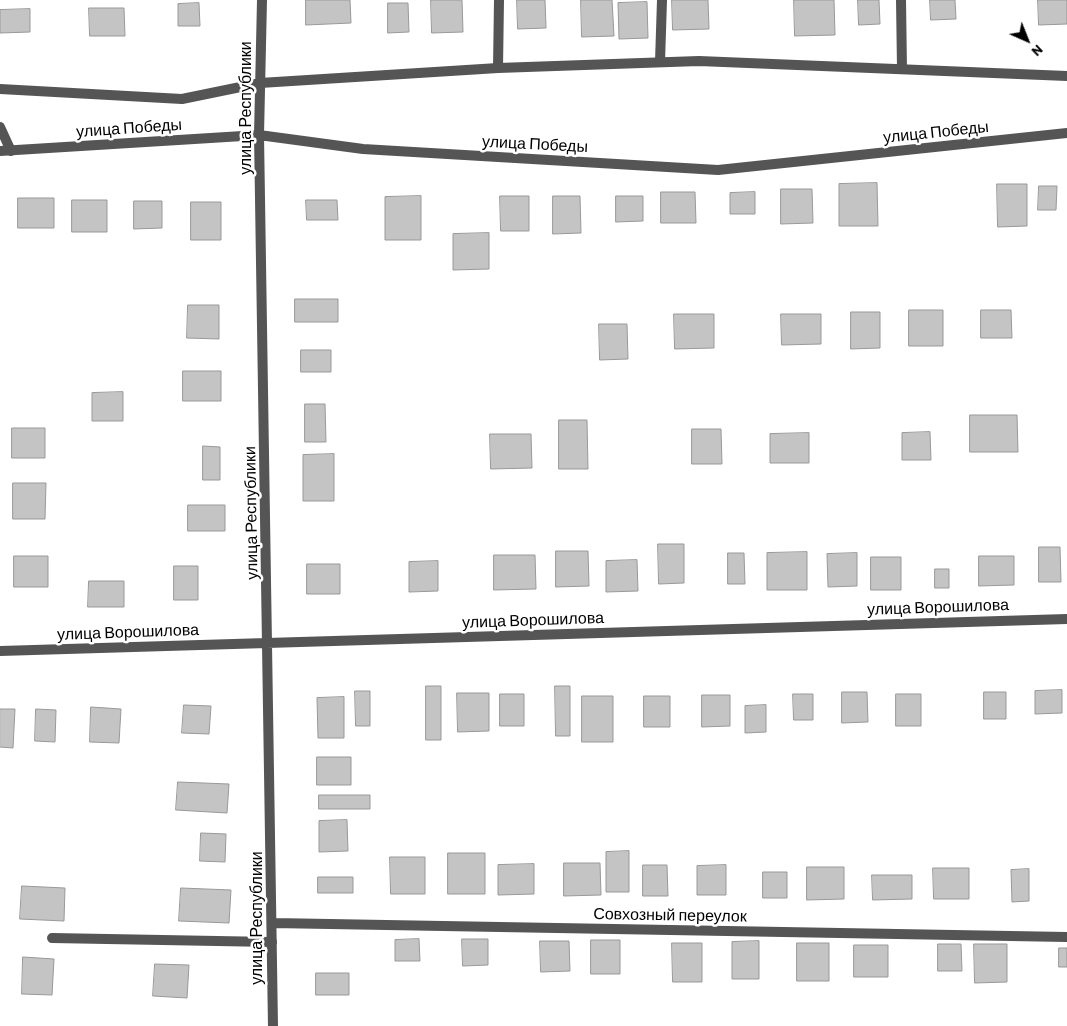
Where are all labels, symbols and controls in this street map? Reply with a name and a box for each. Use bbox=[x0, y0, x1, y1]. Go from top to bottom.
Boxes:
north arrow bbox=[1002, 15, 1052, 65]
street label: улица Республики bbox=[236, 41, 256, 175]
text: N bbox=[1029, 42, 1047, 60]
street label: улица Победы bbox=[75, 115, 183, 141]
street label: улица Победы bbox=[882, 117, 990, 147]
street label: улица Победы bbox=[482, 132, 588, 156]
street label: улица Республики bbox=[240, 446, 262, 580]
street label: улица Ворошилова bbox=[867, 595, 1009, 619]
street label: улица Ворошилова bbox=[462, 608, 604, 632]
street label: улица Ворошилова bbox=[57, 620, 199, 644]
street label: улица Республики bbox=[247, 851, 267, 985]
street label: Совхозный переулок bbox=[593, 904, 747, 926]

